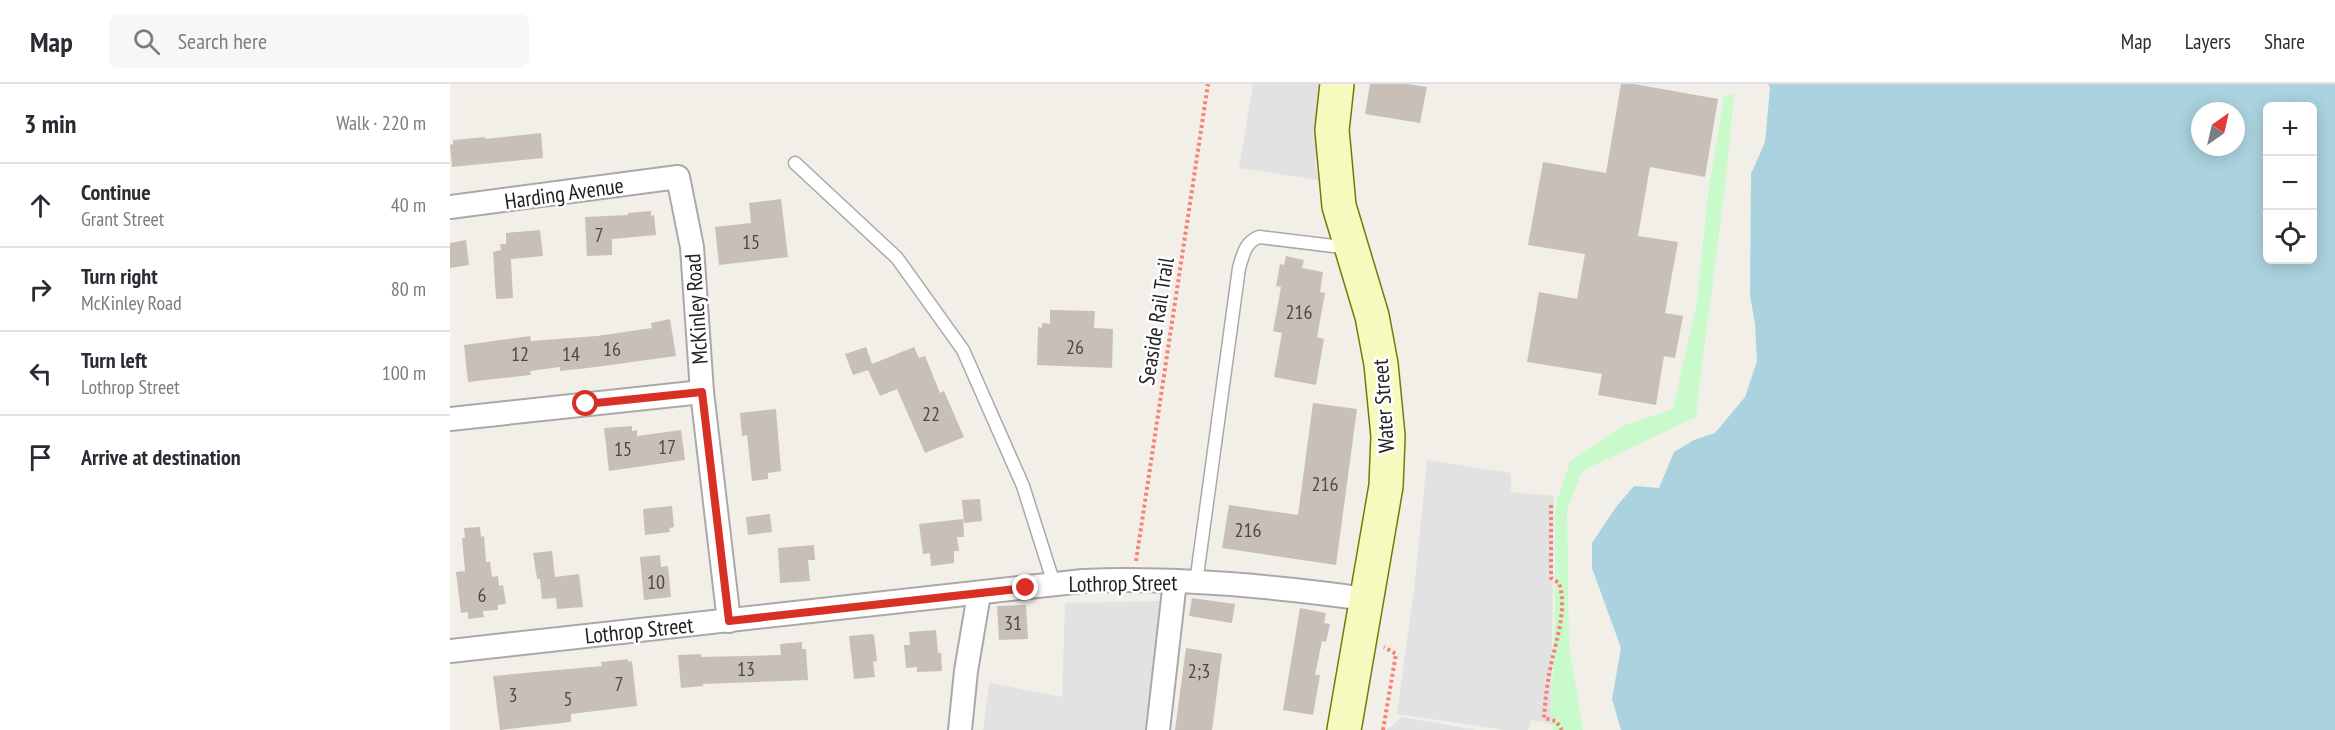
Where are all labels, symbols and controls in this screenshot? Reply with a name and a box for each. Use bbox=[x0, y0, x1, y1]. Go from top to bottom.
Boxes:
search box bbox=[109, 14, 529, 68]
text: Map bbox=[30, 23, 73, 60]
icon: search bbox=[130, 25, 163, 58]
text: Search here bbox=[178, 27, 267, 55]
text: Map bbox=[2121, 28, 2152, 55]
text: Layers bbox=[2185, 28, 2231, 55]
text: Share bbox=[2264, 28, 2305, 55]
north arrow bbox=[2191, 102, 2245, 156]
map controls bbox=[2263, 102, 2317, 264]
button: + bbox=[2263, 102, 2317, 156]
text: 3 min bbox=[24, 107, 77, 140]
text: Walk · 220 m bbox=[336, 110, 426, 136]
button: − bbox=[2263, 156, 2317, 210]
street label: Harding Avenue bbox=[503, 171, 625, 215]
text: Continue bbox=[81, 178, 151, 206]
icon: ahead bbox=[24, 189, 57, 222]
text: 40 m bbox=[391, 192, 426, 218]
text: Grant Street bbox=[81, 206, 164, 232]
button: locate bbox=[2263, 210, 2317, 264]
house number: 7 bbox=[595, 222, 604, 248]
house number: 15 bbox=[742, 229, 760, 255]
street label: McKinley Road bbox=[678, 253, 714, 365]
street label: Seaside Rail Trail bbox=[1132, 254, 1180, 387]
text: Turn right bbox=[81, 262, 158, 290]
icon: right bbox=[24, 273, 57, 306]
text: 80 m bbox=[391, 276, 426, 302]
text: McKinley Road bbox=[81, 290, 182, 316]
house number: 216 bbox=[1286, 299, 1313, 325]
house number: 26 bbox=[1066, 334, 1084, 360]
house number: 16 bbox=[603, 336, 621, 362]
house number: 12 bbox=[511, 341, 529, 367]
house number: 14 bbox=[562, 341, 580, 367]
text: Turn left bbox=[81, 346, 147, 374]
icon: left bbox=[24, 357, 57, 390]
street label: Water Street bbox=[1366, 358, 1400, 454]
text: 100 m bbox=[382, 360, 426, 386]
text: Lothrop Street bbox=[81, 374, 180, 400]
route start bbox=[572, 390, 598, 416]
house number: 22 bbox=[922, 401, 940, 427]
house number: 17 bbox=[658, 434, 676, 460]
house number: 15 bbox=[614, 436, 632, 462]
icon: arrive bbox=[24, 441, 57, 474]
text: Arrive at destination bbox=[81, 443, 241, 471]
house number: 216 bbox=[1312, 471, 1339, 497]
house number: 216 bbox=[1235, 517, 1262, 543]
street label: Lothrop Street bbox=[1068, 568, 1178, 598]
house number: 10 bbox=[647, 569, 665, 595]
route end bbox=[1012, 574, 1038, 600]
house number: 6 bbox=[478, 582, 487, 608]
street label: Lothrop Street bbox=[583, 610, 695, 650]
house number: 31 bbox=[1004, 610, 1022, 636]
house number: 13 bbox=[737, 656, 755, 682]
house number: 2;3 bbox=[1188, 658, 1210, 684]
house number: 7 bbox=[615, 671, 624, 697]
house number: 3 bbox=[509, 682, 518, 708]
house number: 5 bbox=[564, 686, 573, 712]

